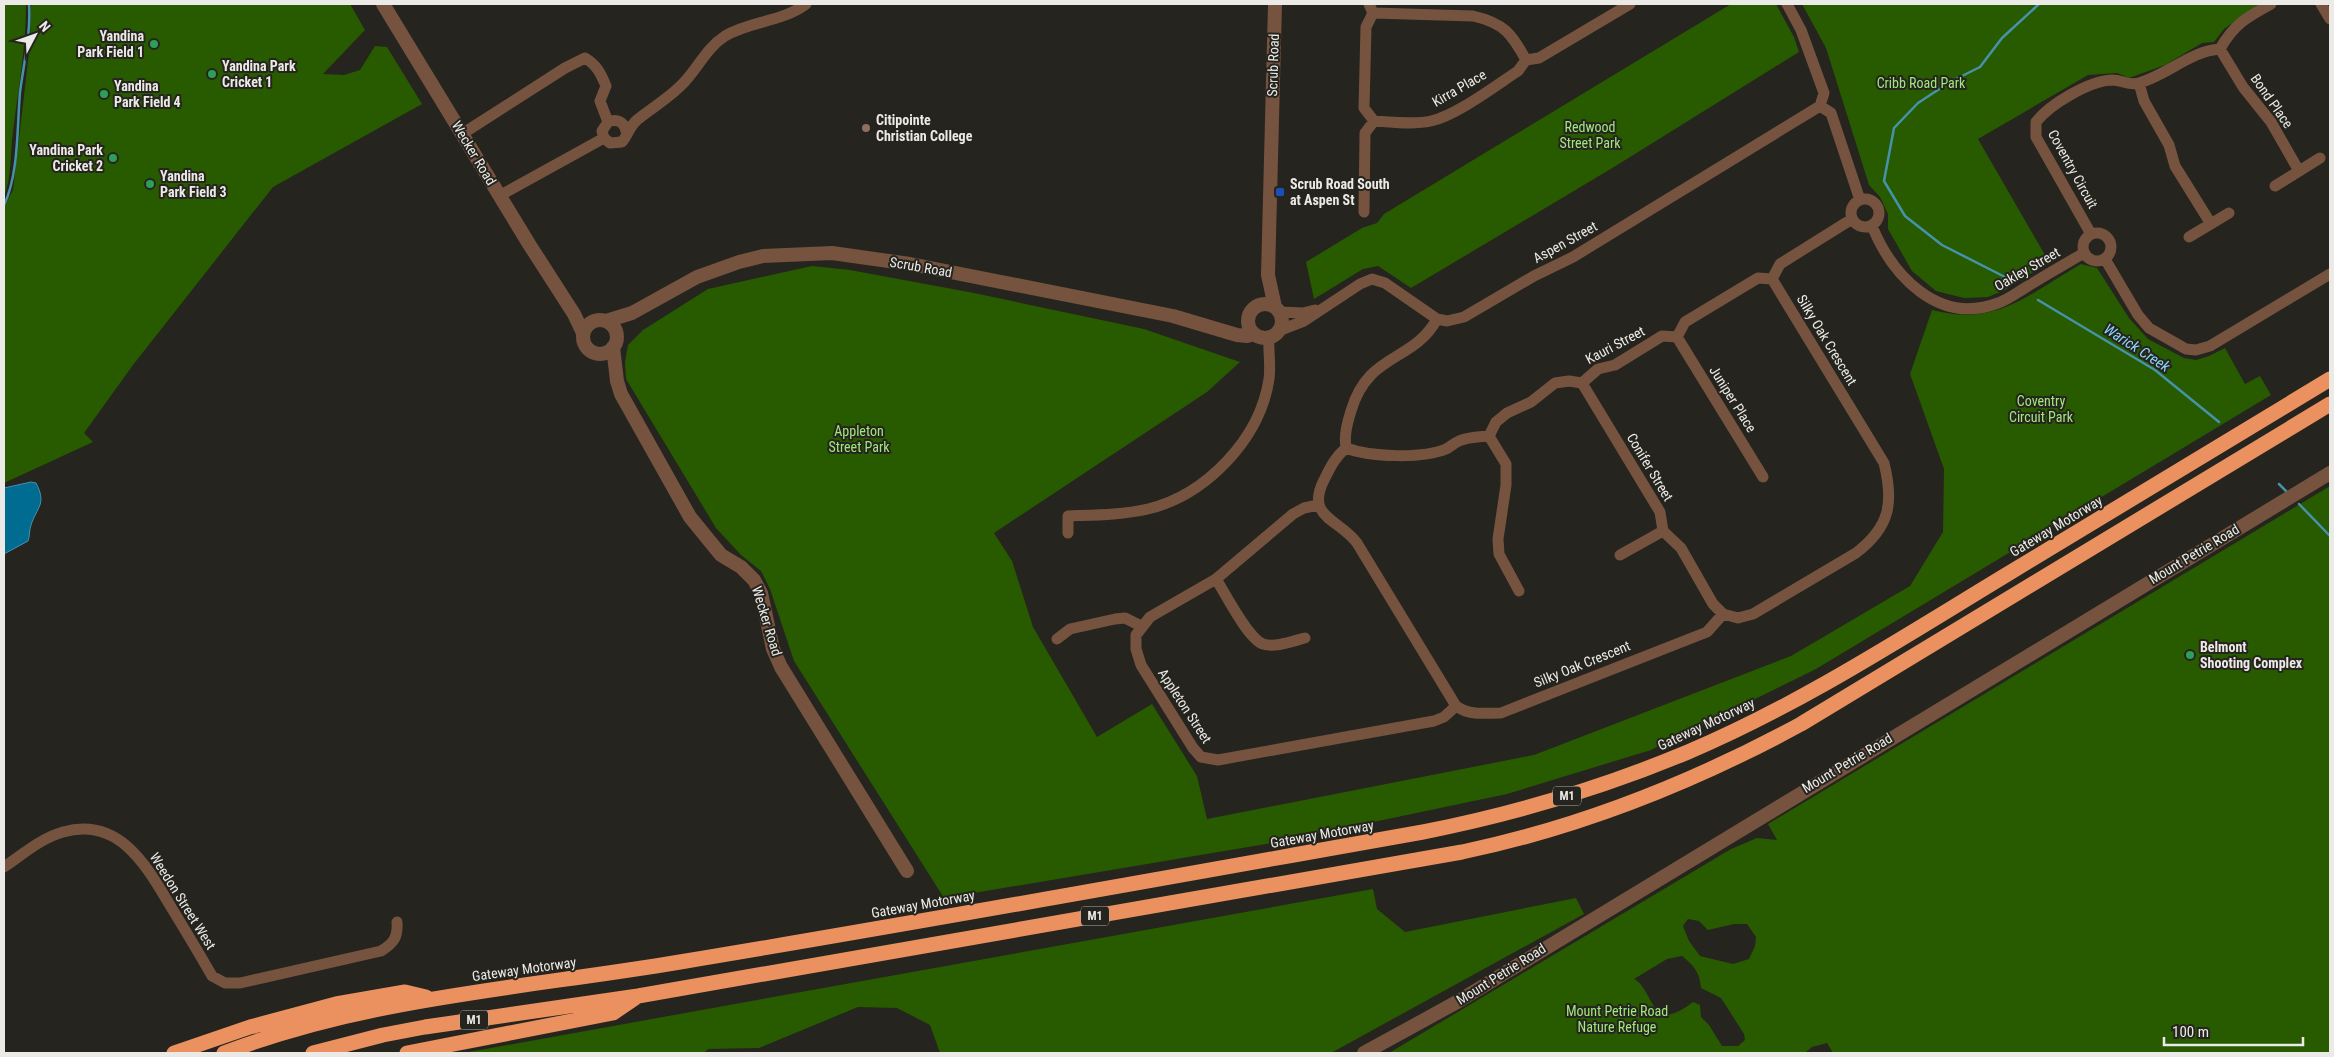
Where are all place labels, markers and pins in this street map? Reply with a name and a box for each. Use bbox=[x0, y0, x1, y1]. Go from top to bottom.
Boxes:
place label: Yandina Park Field 1 bbox=[77, 28, 144, 60]
marker: Yandina Park Field 1 bbox=[148, 38, 160, 50]
place label: Yandina Park Cricket 1 bbox=[222, 58, 296, 90]
marker: Yandina Park Cricket 1 bbox=[206, 68, 218, 80]
place label: Yandina Park Field 4 bbox=[114, 78, 181, 110]
marker: Yandina Park Field 4 bbox=[98, 88, 110, 100]
place label: Citipointe Christian College bbox=[876, 112, 973, 144]
marker: Citipointe Christian College bbox=[860, 122, 872, 134]
place label: Yandina Park Cricket 2 bbox=[29, 142, 103, 174]
marker: Yandina Park Cricket 2 bbox=[107, 152, 119, 164]
place label: Yandina Park Field 3 bbox=[160, 168, 227, 200]
place label: Scrub Road South at Aspen St bbox=[1290, 176, 1390, 208]
marker: Yandina Park Field 3 bbox=[144, 178, 156, 190]
marker: Scrub Road South at Aspen St bbox=[1274, 186, 1286, 198]
place label: Belmont Shooting Complex bbox=[2200, 639, 2303, 671]
marker: Belmont Shooting Complex bbox=[2184, 649, 2196, 661]

